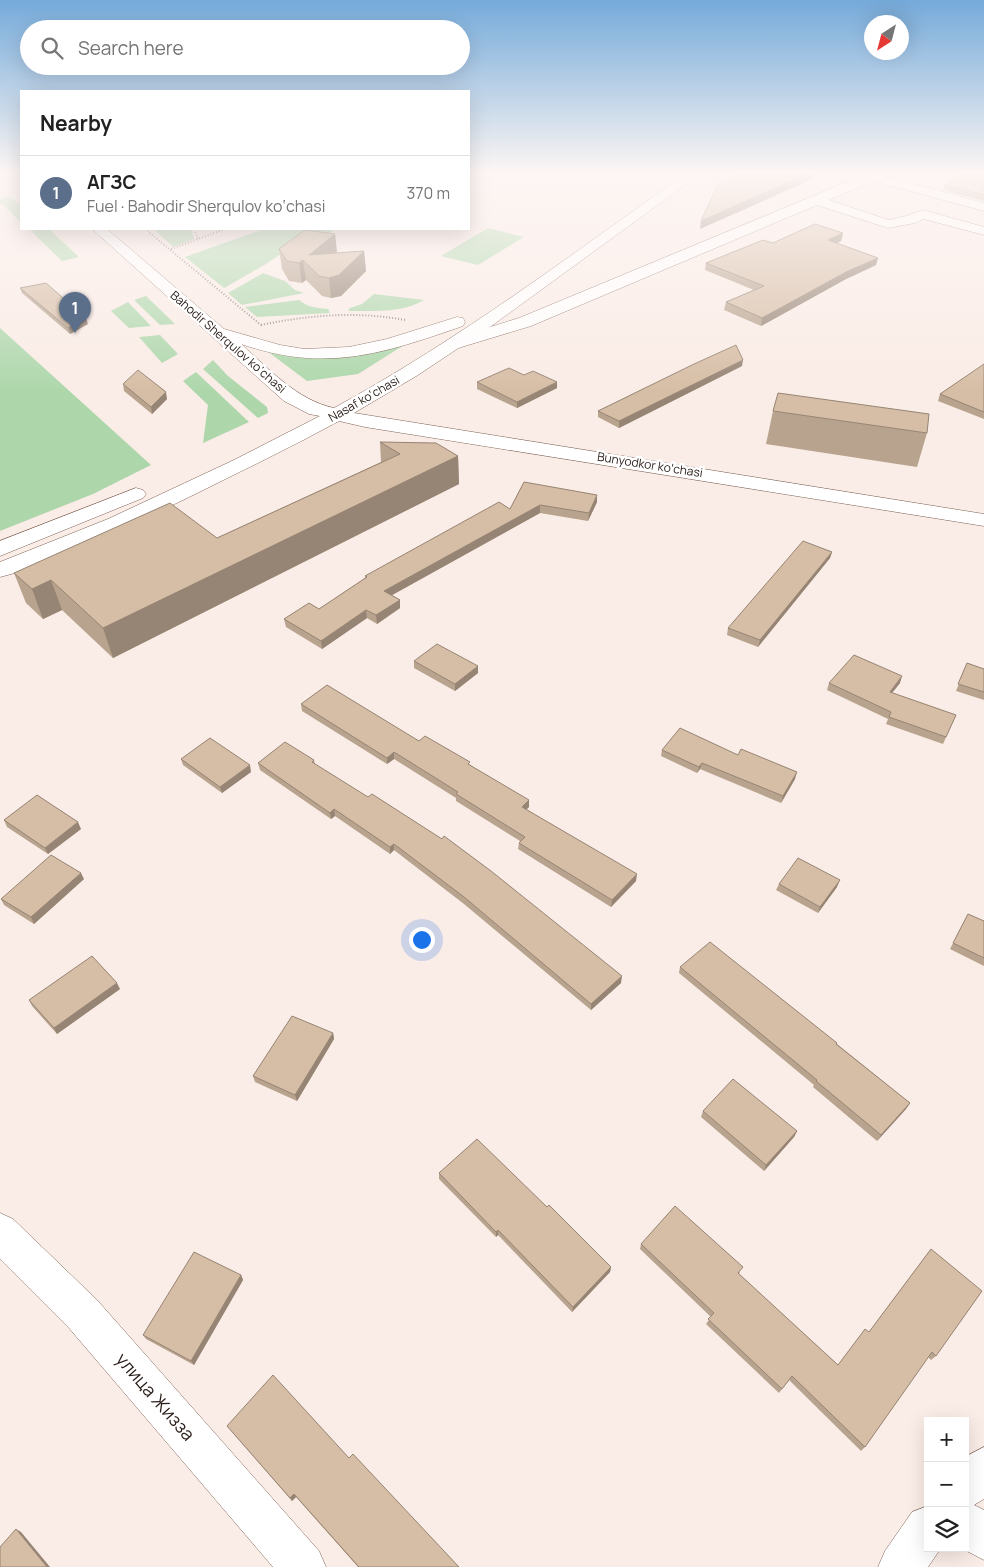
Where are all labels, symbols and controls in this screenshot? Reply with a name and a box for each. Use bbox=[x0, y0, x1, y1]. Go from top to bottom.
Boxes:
north arrow bbox=[864, 15, 909, 60]
search box bbox=[20, 20, 470, 75]
icon: search bbox=[38, 34, 66, 62]
text: Search here bbox=[78, 35, 184, 61]
text: Nearby bbox=[40, 109, 112, 137]
text: АГЗС bbox=[87, 169, 136, 195]
text: 1 bbox=[52, 182, 60, 204]
text: 370 m bbox=[407, 182, 450, 204]
text: Fuel · Bahodir Sherqulov ko‘chasi bbox=[87, 195, 325, 217]
street label: Bahodir Sherqulov ko‘chasi bbox=[167, 287, 290, 397]
pin: 1 bbox=[59, 292, 91, 333]
street label: Nasaf ko‘chasi bbox=[325, 371, 402, 426]
street label: Bunyodkor koʻchasi bbox=[596, 448, 704, 481]
your location bbox=[409, 927, 435, 953]
street label: улица Жизза bbox=[111, 1347, 201, 1445]
map controls bbox=[924, 1417, 969, 1552]
button: + bbox=[924, 1417, 969, 1462]
button: − bbox=[924, 1462, 969, 1507]
button: layers bbox=[924, 1507, 969, 1552]

